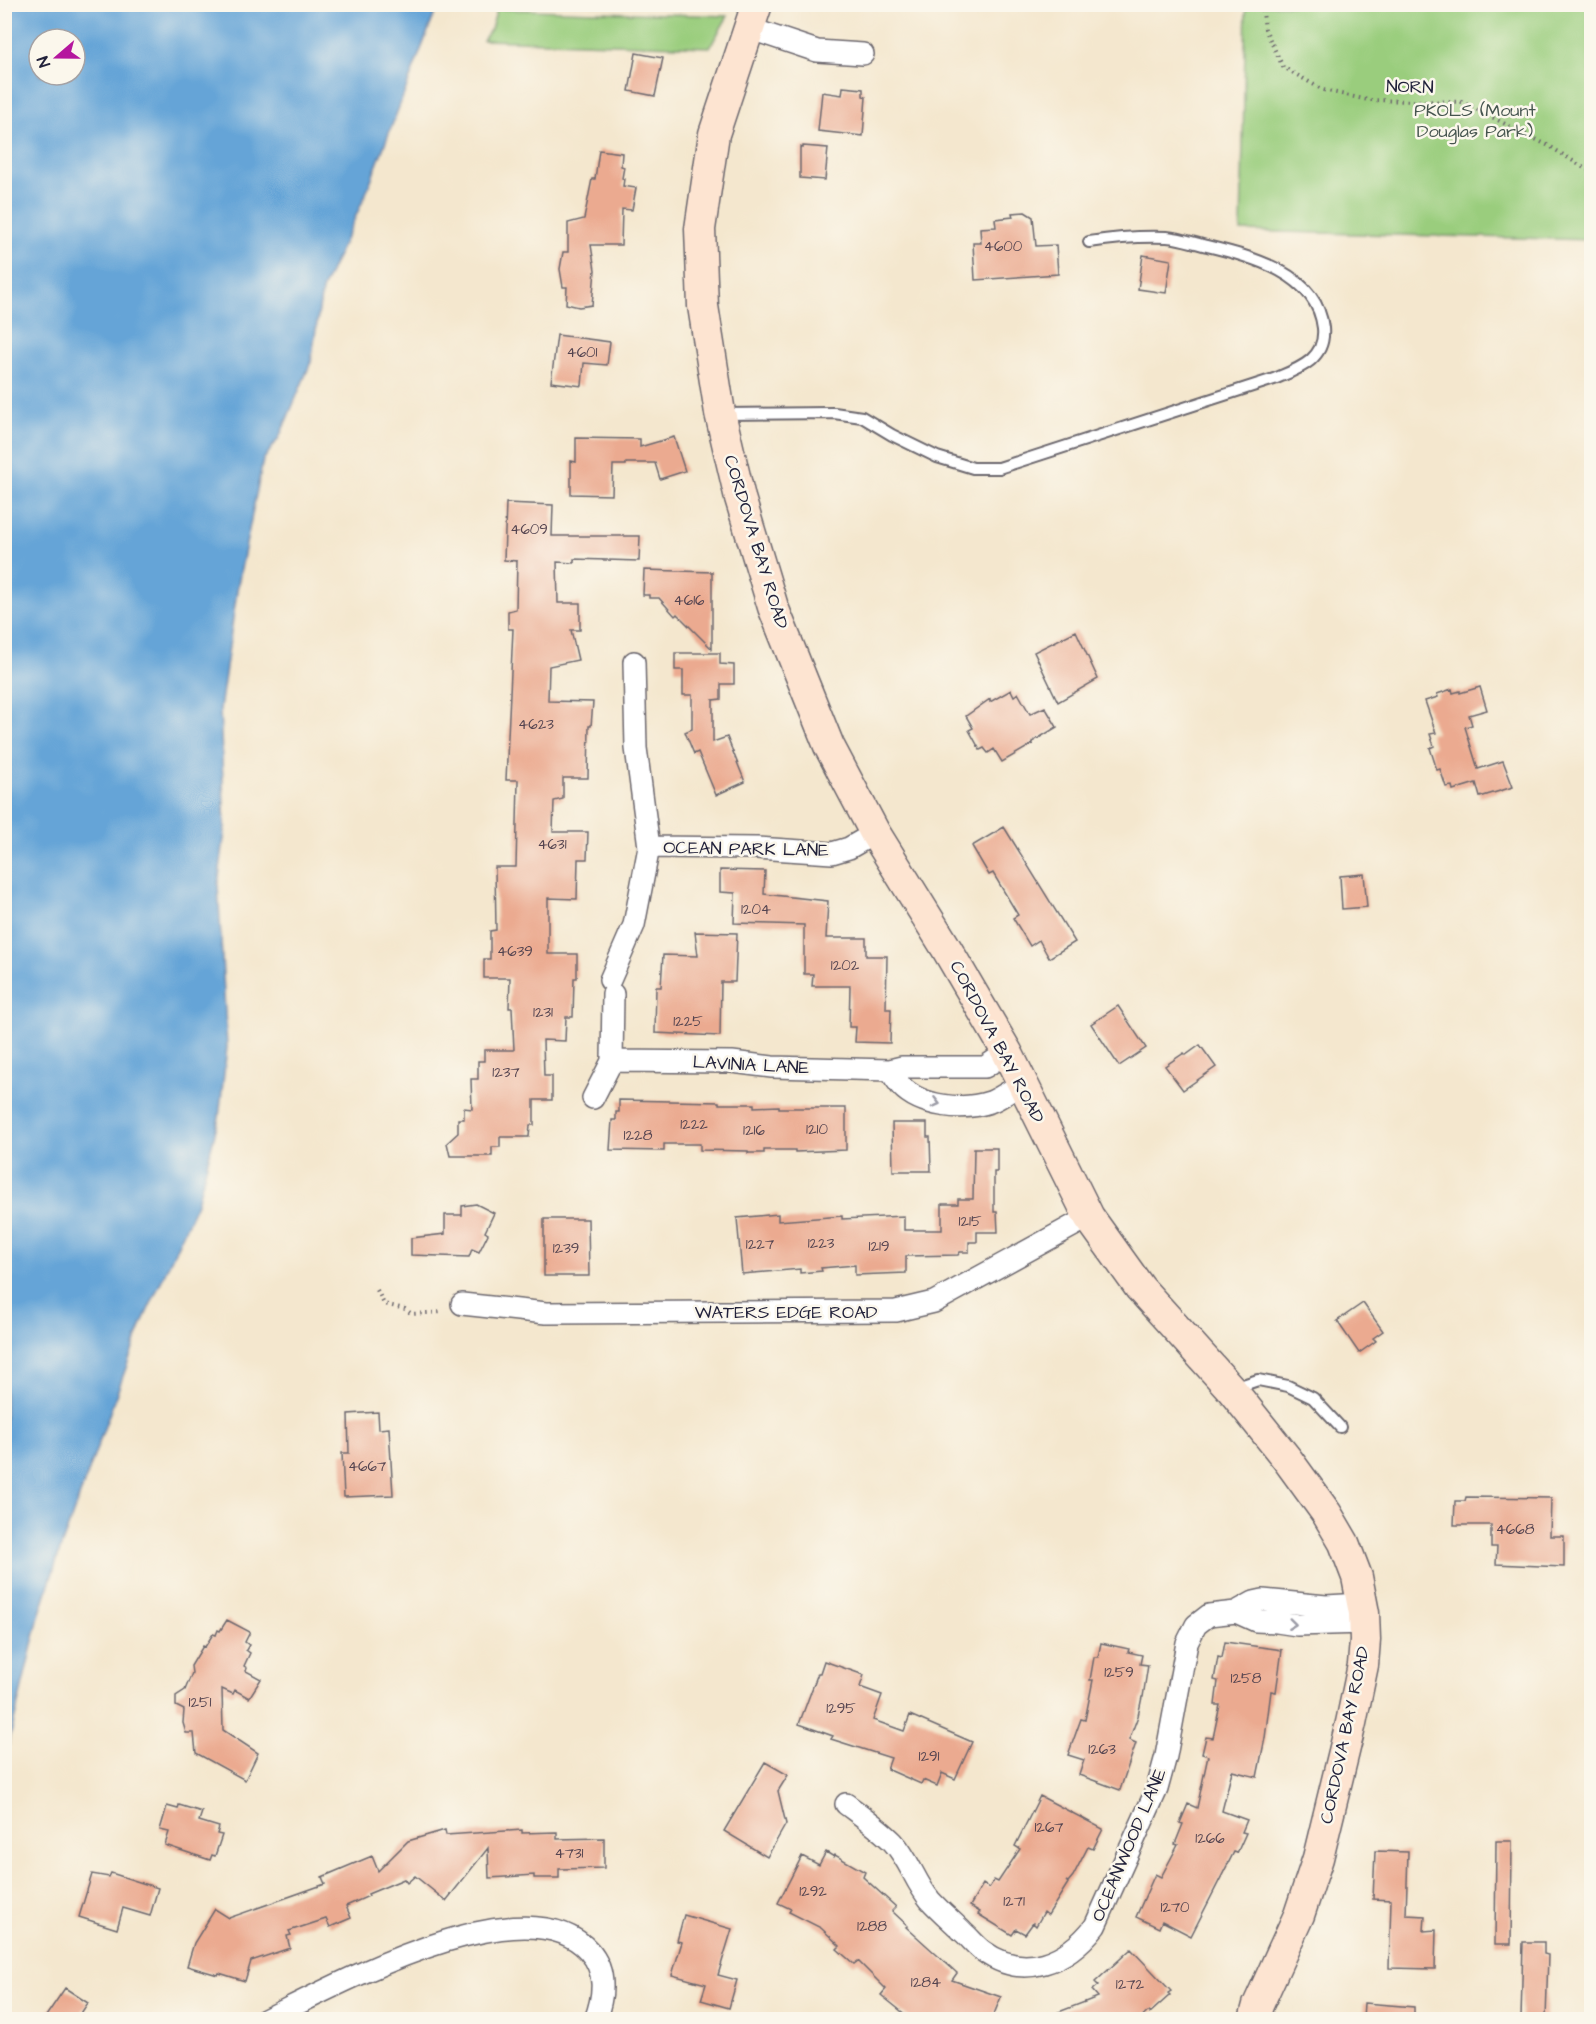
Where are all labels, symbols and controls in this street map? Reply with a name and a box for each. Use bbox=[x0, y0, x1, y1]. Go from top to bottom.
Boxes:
north arrow bbox=[27, 27, 87, 87]
text: N bbox=[32, 53, 56, 70]
street label: NORN bbox=[1386, 74, 1434, 100]
park label: PKOLS (Mount Douglas Park) bbox=[1414, 98, 1536, 145]
house number: 4600 bbox=[984, 236, 1023, 257]
house number: 4601 bbox=[567, 342, 598, 363]
street label: CORDOVA BAY ROAD bbox=[718, 452, 794, 632]
house number: 4609 bbox=[510, 519, 548, 540]
house number: 4616 bbox=[674, 590, 705, 611]
house number: 4623 bbox=[518, 714, 554, 735]
house number: 4631 bbox=[537, 834, 567, 855]
street label: OCEAN PARK LANE bbox=[663, 835, 829, 863]
house number: 1204 bbox=[741, 899, 771, 920]
house number: 4639 bbox=[497, 941, 533, 962]
house number: 1202 bbox=[831, 955, 860, 976]
street label: CORDOVA BAY ROAD bbox=[944, 956, 1051, 1128]
house number: 1231 bbox=[533, 1002, 553, 1023]
house number: 1225 bbox=[673, 1011, 703, 1032]
street label: LAVINIA LANE bbox=[692, 1049, 810, 1081]
house number: 1237 bbox=[492, 1062, 520, 1083]
one-way arrow bbox=[931, 1096, 941, 1109]
house number: 1222 bbox=[680, 1114, 708, 1135]
house number: 1210 bbox=[806, 1119, 828, 1140]
house number: 1216 bbox=[743, 1120, 766, 1141]
house number: 1228 bbox=[624, 1125, 653, 1146]
house number: 1215 bbox=[958, 1211, 982, 1232]
house number: 1223 bbox=[808, 1233, 835, 1254]
house number: 1227 bbox=[746, 1234, 774, 1255]
house number: 1219 bbox=[869, 1236, 889, 1257]
house number: 1239 bbox=[553, 1238, 579, 1259]
street label: WATERS EDGE ROAD bbox=[695, 1300, 878, 1325]
house number: 4667 bbox=[348, 1456, 386, 1477]
house number: 4668 bbox=[1496, 1519, 1535, 1540]
one-way arrow bbox=[1288, 1617, 1297, 1629]
street label: CORDOVA BAY ROAD bbox=[1314, 1644, 1376, 1826]
house number: 1259 bbox=[1104, 1662, 1134, 1683]
house number: 1258 bbox=[1231, 1668, 1262, 1689]
house number: 1251 bbox=[188, 1692, 212, 1713]
house number: 1295 bbox=[826, 1698, 856, 1719]
house number: 1263 bbox=[1088, 1739, 1116, 1760]
house number: 1291 bbox=[919, 1746, 940, 1767]
street label: OCEANWOOD LANE bbox=[1085, 1764, 1173, 1925]
house number: 1267 bbox=[1034, 1817, 1064, 1838]
house number: 1266 bbox=[1195, 1828, 1225, 1849]
house number: 4731 bbox=[555, 1843, 584, 1864]
house number: 1292 bbox=[799, 1881, 827, 1902]
house number: 1271 bbox=[1003, 1891, 1025, 1912]
house number: 1270 bbox=[1160, 1897, 1190, 1918]
house number: 1288 bbox=[857, 1916, 887, 1937]
house number: 1284 bbox=[911, 1972, 941, 1993]
house number: 1272 bbox=[1116, 1974, 1145, 1995]

